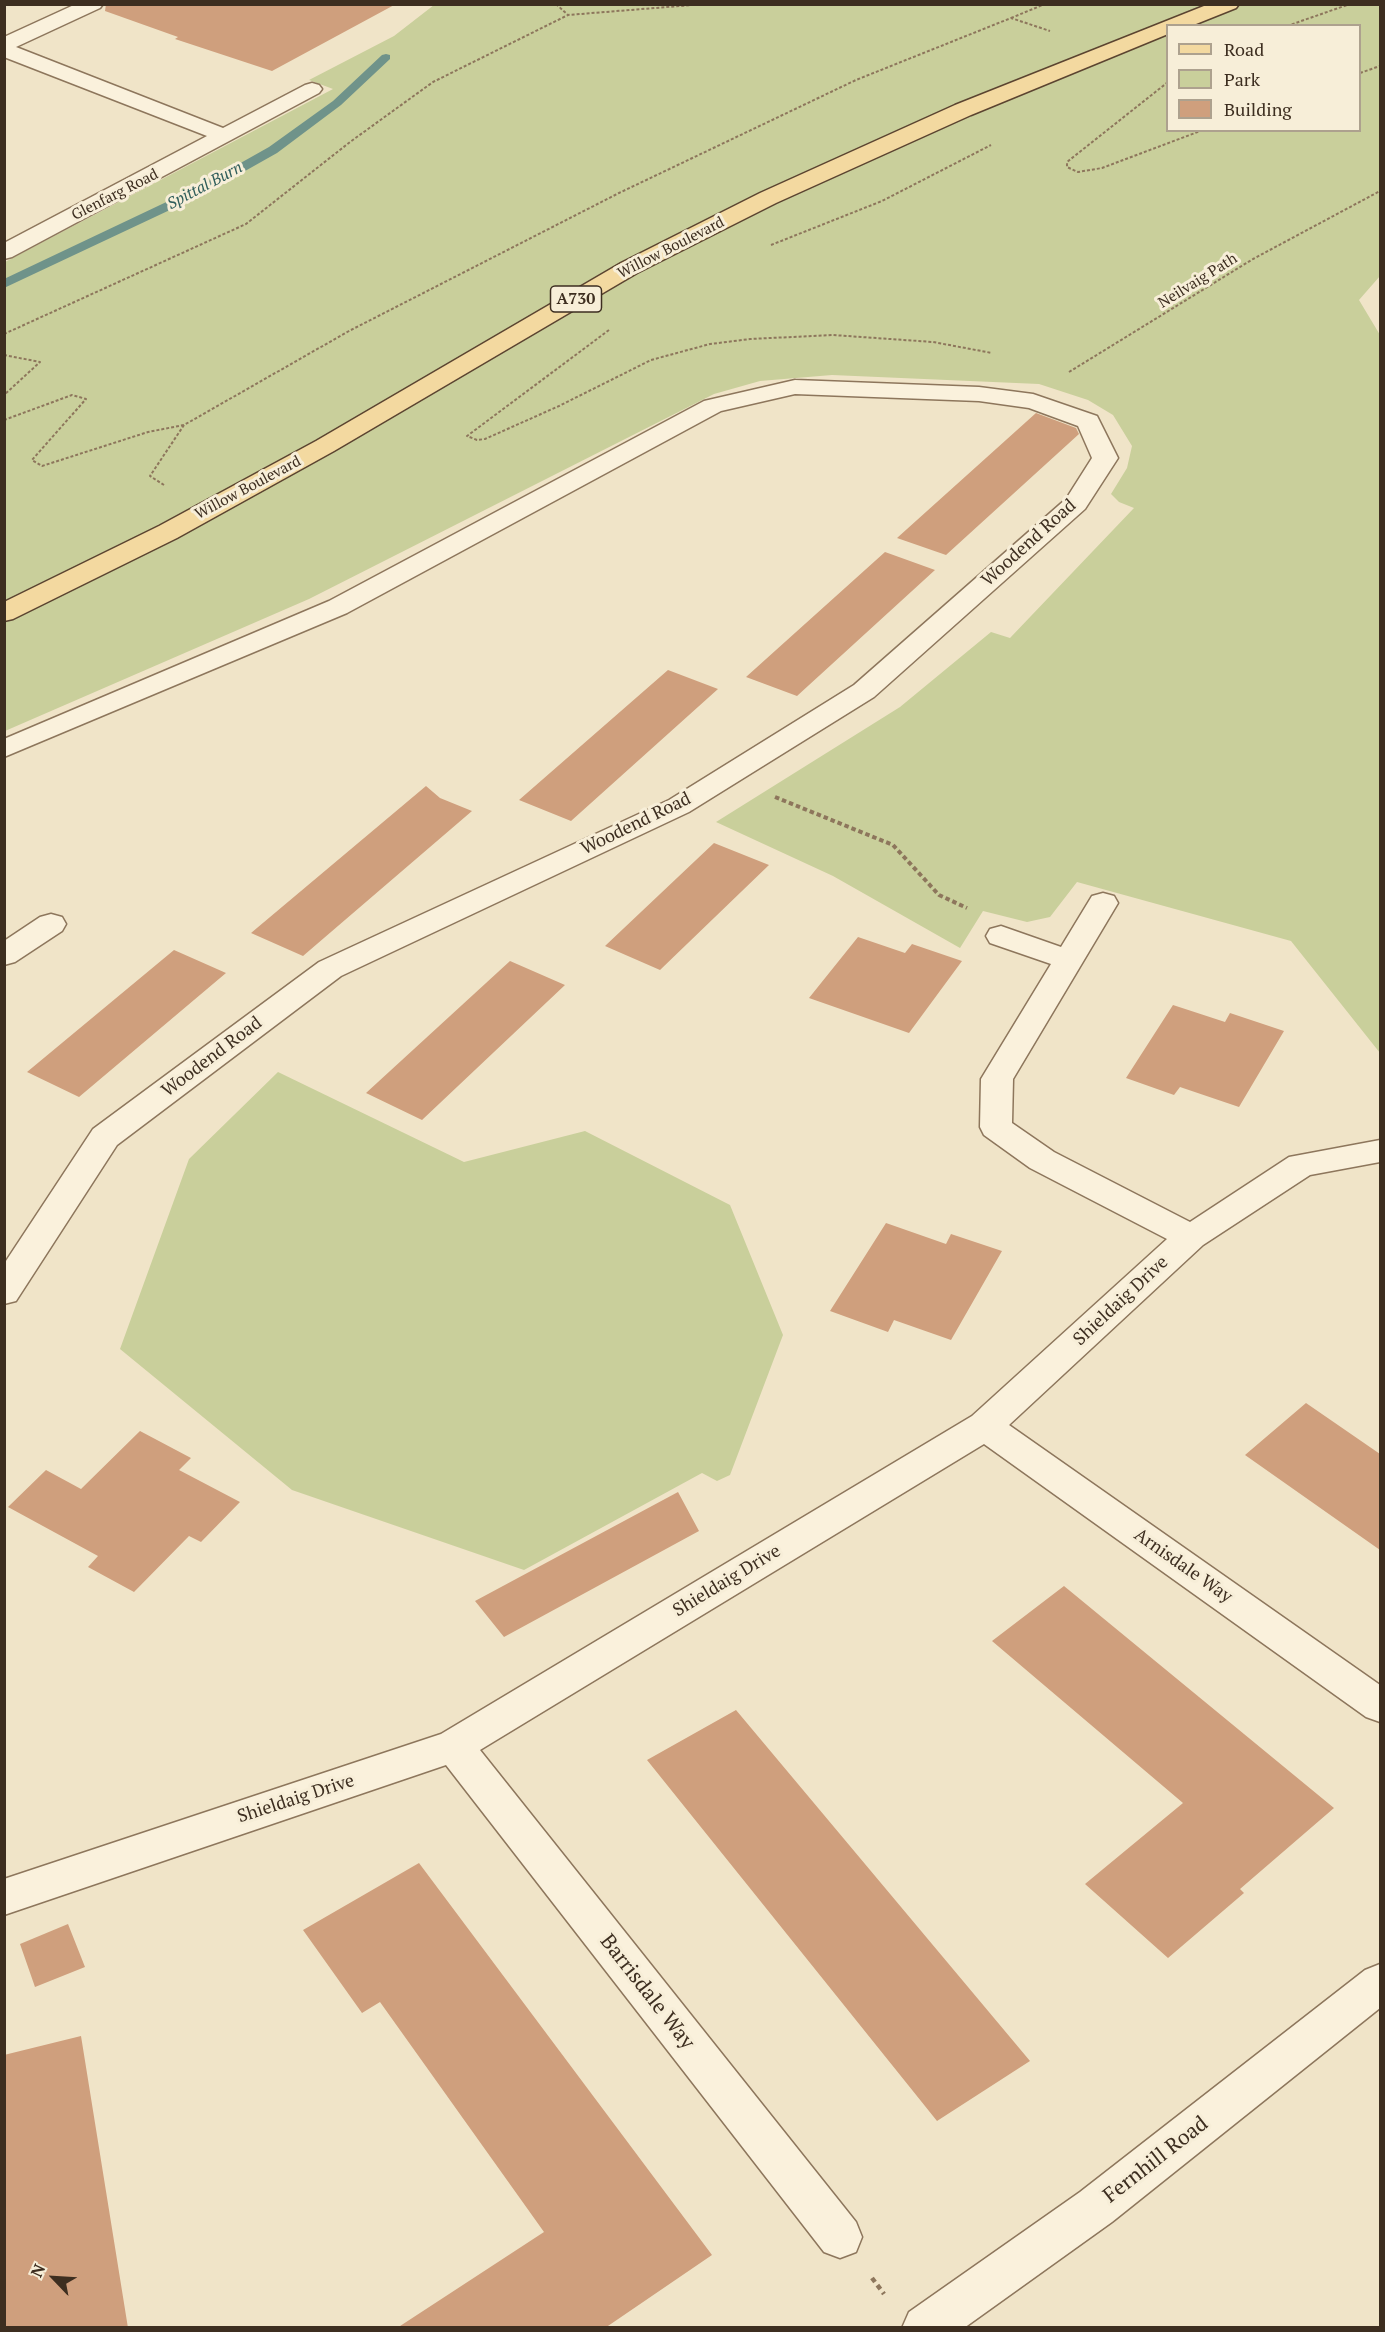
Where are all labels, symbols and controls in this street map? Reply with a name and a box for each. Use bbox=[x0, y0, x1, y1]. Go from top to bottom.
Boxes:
legend bbox=[1166, 24, 1361, 132]
text: Road bbox=[1224, 37, 1264, 61]
text: Park bbox=[1224, 67, 1260, 91]
text: Building bbox=[1224, 97, 1292, 121]
water label: Spittal Burn bbox=[164, 158, 246, 214]
street label: Glenfarg Road bbox=[69, 165, 161, 225]
street label: Willow Boulevard bbox=[615, 213, 727, 283]
street label: Neilvaig Path bbox=[1155, 250, 1241, 312]
road number: A730 bbox=[550, 286, 602, 312]
street label: Willow Boulevard bbox=[192, 452, 304, 524]
street label: Woodend Road bbox=[977, 495, 1081, 591]
street label: Woodend Road bbox=[577, 788, 695, 860]
street label: Woodend Road bbox=[158, 1012, 266, 1102]
street label: Shieldaig Drive bbox=[1069, 1252, 1173, 1350]
street label: Arnisdale Way bbox=[1130, 1524, 1236, 1608]
street label: Shieldaig Drive bbox=[669, 1540, 785, 1622]
street label: Shieldaig Drive bbox=[235, 1770, 357, 1828]
street label: Barrisdale Way bbox=[594, 1930, 700, 2054]
street label: Fernhill Road bbox=[1099, 2111, 1213, 2209]
north arrow bbox=[24, 2248, 84, 2308]
text: N bbox=[25, 2260, 50, 2281]

